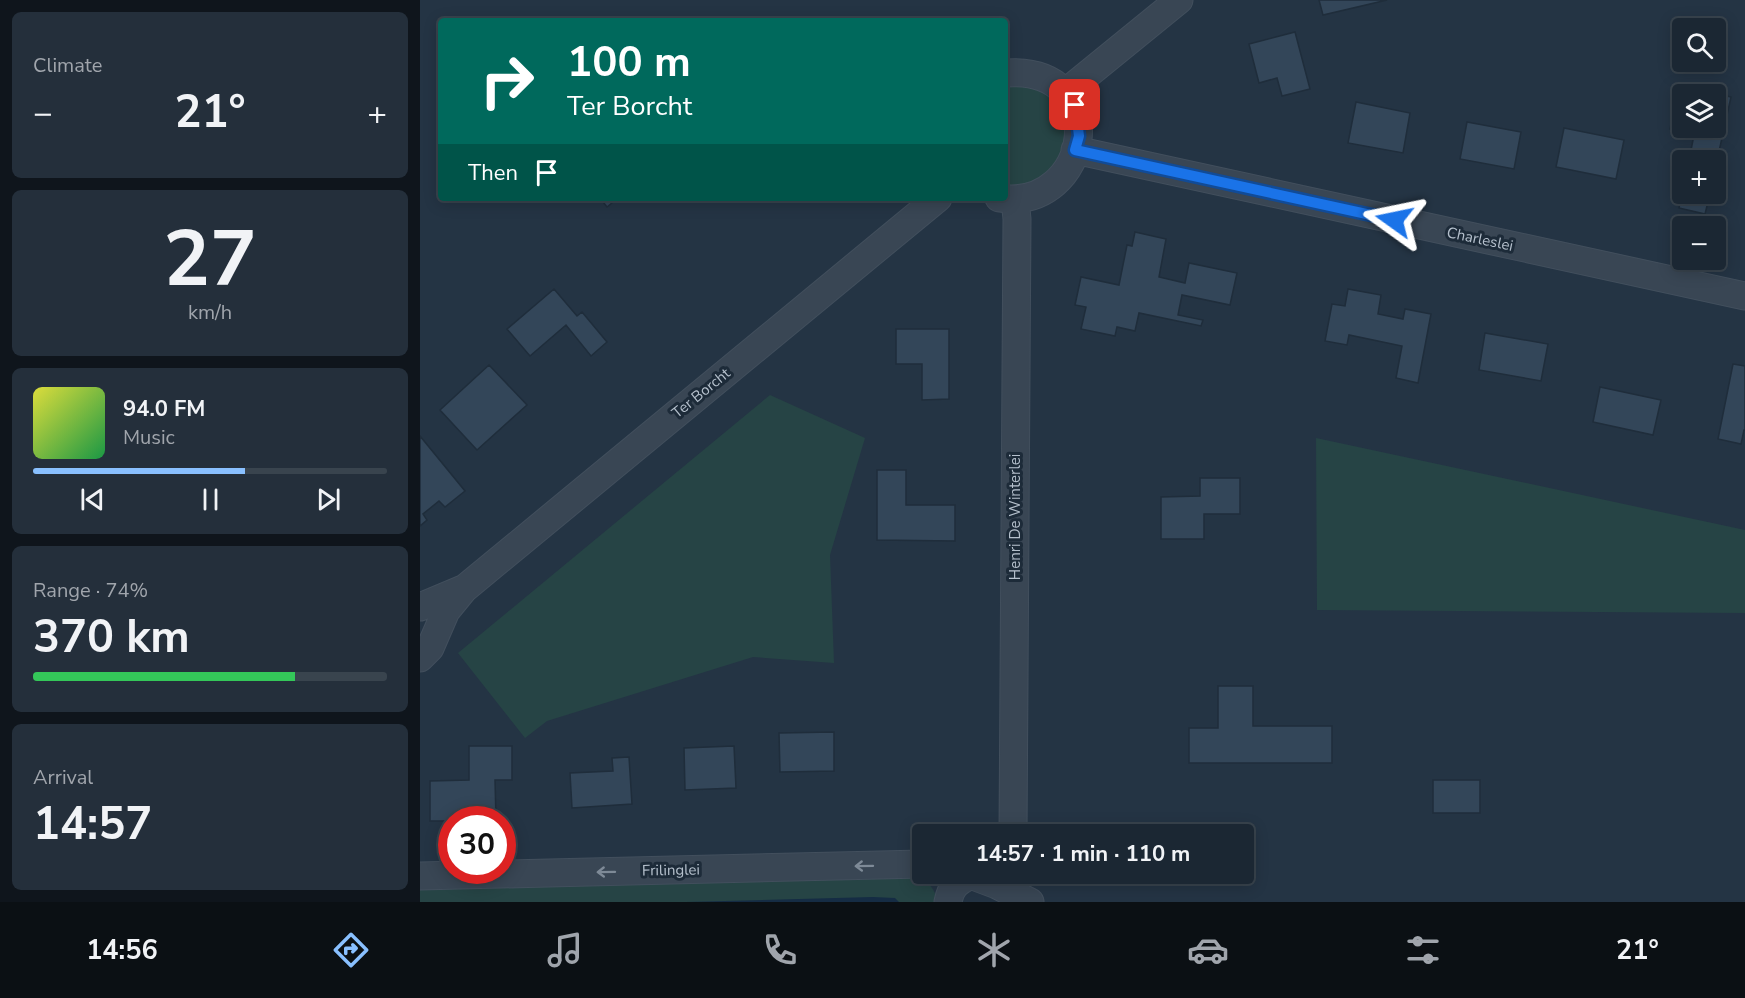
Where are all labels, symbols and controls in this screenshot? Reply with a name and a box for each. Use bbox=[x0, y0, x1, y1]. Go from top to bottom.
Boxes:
map controls bbox=[1672, 18, 1726, 270]
button: search bbox=[1672, 18, 1726, 72]
text: 100 m bbox=[567, 34, 691, 91]
icon: right bbox=[468, 42, 546, 120]
text: Climate bbox=[33, 52, 102, 79]
pin bbox=[1049, 79, 1100, 130]
text: 21° bbox=[174, 82, 246, 143]
button: layers bbox=[1672, 84, 1726, 138]
text: Ter Borcht bbox=[567, 88, 692, 125]
icon: arrive bbox=[1058, 88, 1091, 121]
text: − bbox=[33, 91, 53, 136]
text: + bbox=[367, 91, 387, 136]
button: + bbox=[1672, 150, 1726, 204]
icon: arrive bbox=[530, 156, 563, 189]
text: Then bbox=[468, 158, 518, 188]
position arrow bbox=[1362, 188, 1426, 252]
text: 27 bbox=[163, 206, 257, 313]
button: − bbox=[1672, 216, 1726, 270]
street label: Charleslei bbox=[1445, 222, 1515, 256]
text: km/h bbox=[188, 299, 232, 326]
street label: Ter Borcht bbox=[668, 363, 735, 423]
text: 94.0 FM bbox=[123, 394, 205, 424]
text: Music bbox=[123, 424, 175, 451]
street label: Henri De Winterlei bbox=[1005, 454, 1025, 580]
icon: previous bbox=[76, 483, 109, 516]
icon: pause bbox=[194, 483, 227, 516]
icon: next bbox=[312, 483, 345, 516]
text: Range · 74% bbox=[33, 577, 148, 604]
text: 370 km bbox=[33, 607, 190, 668]
text: Arrival bbox=[33, 764, 93, 791]
text: 14:57 bbox=[33, 794, 152, 855]
speed limit sign: 30 bbox=[438, 806, 516, 884]
text: 14:57 · 1 min · 110 m bbox=[976, 839, 1190, 869]
street label: Frilinglei bbox=[642, 859, 700, 881]
one-way arrow bbox=[855, 860, 875, 871]
one-way arrow bbox=[597, 866, 617, 877]
icon: directions bbox=[330, 929, 372, 971]
icon: music bbox=[544, 929, 586, 971]
icon: phone bbox=[759, 929, 801, 971]
icon: climate bbox=[973, 929, 1015, 971]
icon: car bbox=[1187, 929, 1229, 971]
icon: filters bbox=[1402, 929, 1444, 971]
text: 14:56 bbox=[86, 932, 158, 969]
text: 21° bbox=[1616, 932, 1659, 969]

